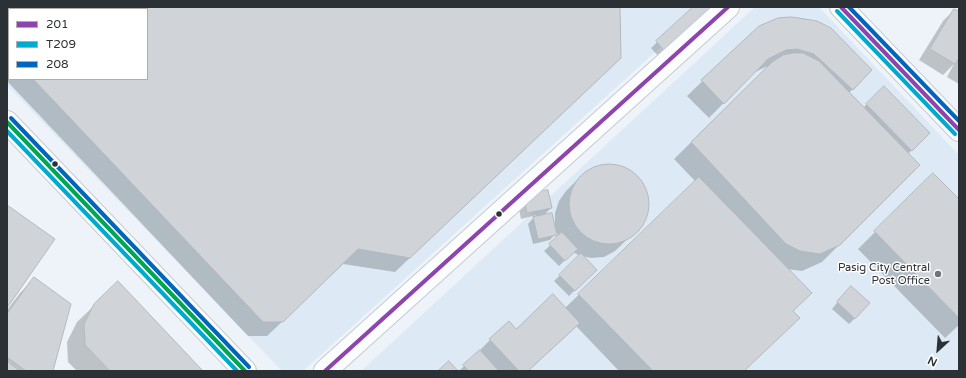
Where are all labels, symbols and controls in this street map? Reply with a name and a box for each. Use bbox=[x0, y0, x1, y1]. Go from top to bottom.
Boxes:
legend bbox=[8, 8, 148, 80]
text: 201 bbox=[46, 17, 69, 31]
text: T209 bbox=[46, 37, 76, 51]
text: 208 bbox=[46, 57, 69, 71]
unlabelled marker bbox=[50, 159, 60, 169]
unlabelled marker bbox=[494, 209, 504, 219]
place label: Pasig City Central Post Office bbox=[838, 261, 930, 287]
marker: Pasig City Central Post Office bbox=[933, 269, 943, 279]
north arrow bbox=[918, 330, 958, 370]
text: N bbox=[926, 353, 939, 369]

